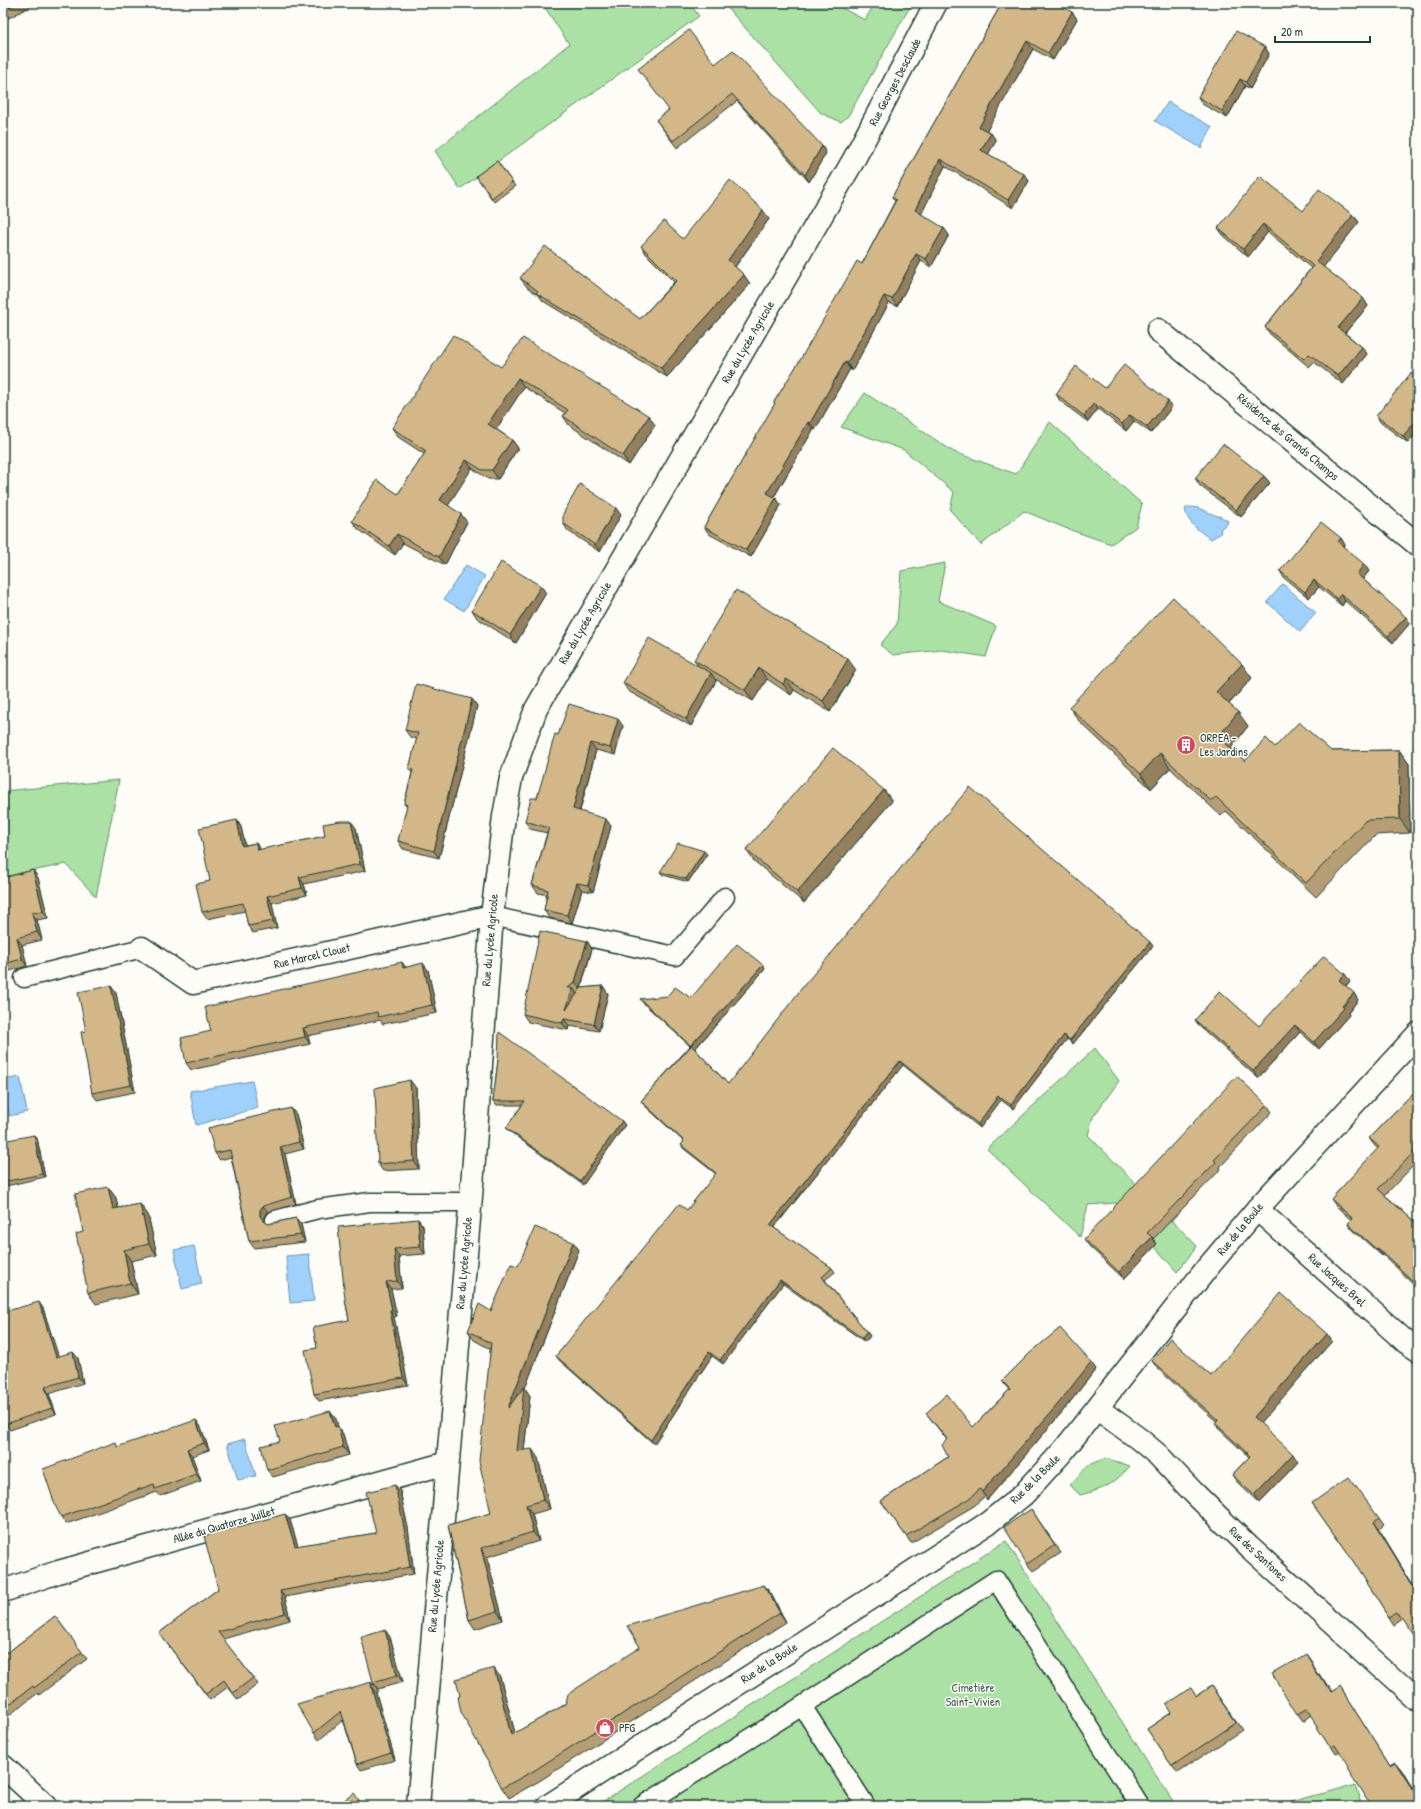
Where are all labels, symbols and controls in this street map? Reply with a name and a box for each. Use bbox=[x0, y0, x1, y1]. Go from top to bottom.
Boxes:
scale bar bbox=[1275, 18, 1370, 44]
text: 20 m bbox=[1281, 23, 1303, 40]
street label: Rue Georges Desclaude bbox=[864, 35, 925, 129]
street label: Rue du Lycée Agricole bbox=[717, 297, 778, 386]
street label: Résidence des Grands Champs bbox=[1234, 389, 1343, 485]
street label: Rue du Lycée Agricole bbox=[554, 578, 615, 667]
place label: ORPEA - Les Jardins bbox=[1200, 729, 1248, 760]
building icon: ORPEA - Les Jardins bbox=[1175, 734, 1197, 756]
street label: Rue du Lycée Agricole bbox=[477, 893, 502, 987]
street label: Rue Marcel Clouet bbox=[272, 938, 353, 973]
street label: Rue de la Boule bbox=[1212, 1198, 1267, 1259]
street label: Rue du Lycée Agricole bbox=[451, 1216, 476, 1310]
street label: Rue Jacques Brel bbox=[1305, 1249, 1371, 1311]
street label: Rue de la Boule bbox=[1006, 1450, 1064, 1507]
street label: Allée du Quatorze Juillet bbox=[171, 1502, 278, 1547]
street label: Rue des Santones bbox=[1225, 1522, 1291, 1585]
street label: Rue du Lycée Agricole bbox=[423, 1539, 448, 1633]
street label: Rue de la Boule bbox=[737, 1638, 801, 1687]
park label: Cimetière Saint-Vivien bbox=[946, 1679, 1000, 1710]
shop icon: PFG bbox=[594, 1717, 616, 1739]
place label: PFG bbox=[619, 1719, 635, 1736]

